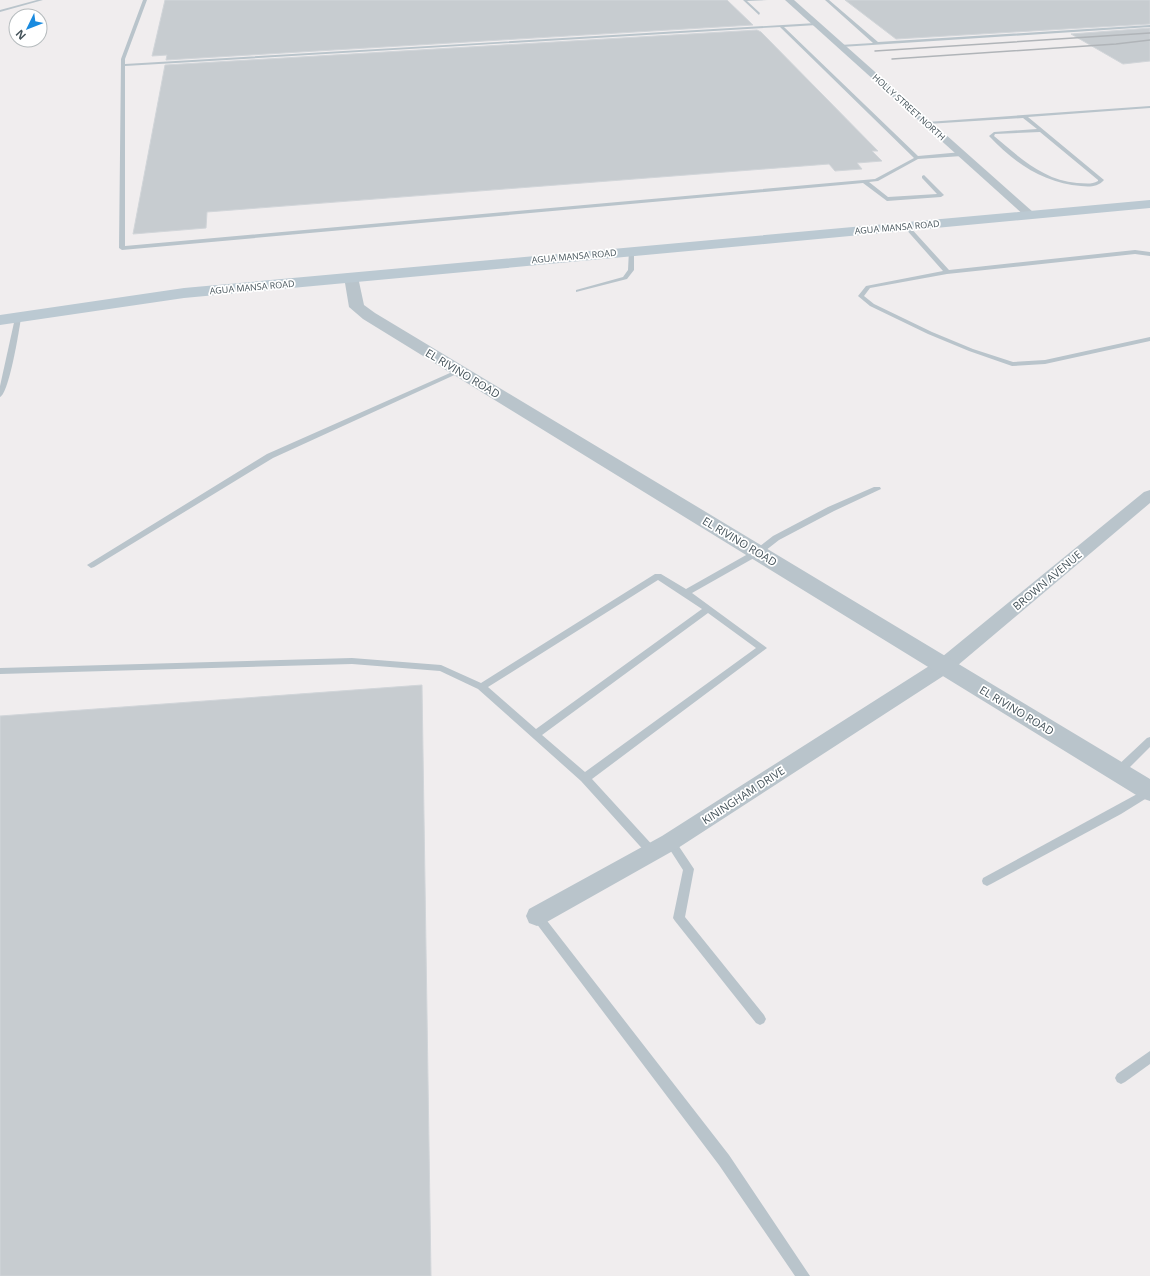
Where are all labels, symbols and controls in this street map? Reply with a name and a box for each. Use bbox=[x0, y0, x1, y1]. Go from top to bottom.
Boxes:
north arrow bbox=[8, 8, 48, 48]
text: N bbox=[12, 27, 29, 44]
street label: HOLLY STREET NORTH bbox=[870, 71, 948, 143]
street label: AGUA MANSA ROAD bbox=[854, 217, 940, 237]
street label: AGUA MANSA ROAD bbox=[531, 246, 617, 266]
street label: AGUA MANSA ROAD bbox=[209, 277, 295, 297]
street label: EL RIVINO ROAD bbox=[423, 345, 503, 401]
street label: EL RIVINO ROAD bbox=[700, 513, 780, 569]
street label: BROWN AVENUE bbox=[1009, 547, 1085, 613]
street label: EL RIVINO ROAD bbox=[977, 682, 1057, 738]
street label: KININGHAM DRIVE bbox=[699, 763, 787, 827]

